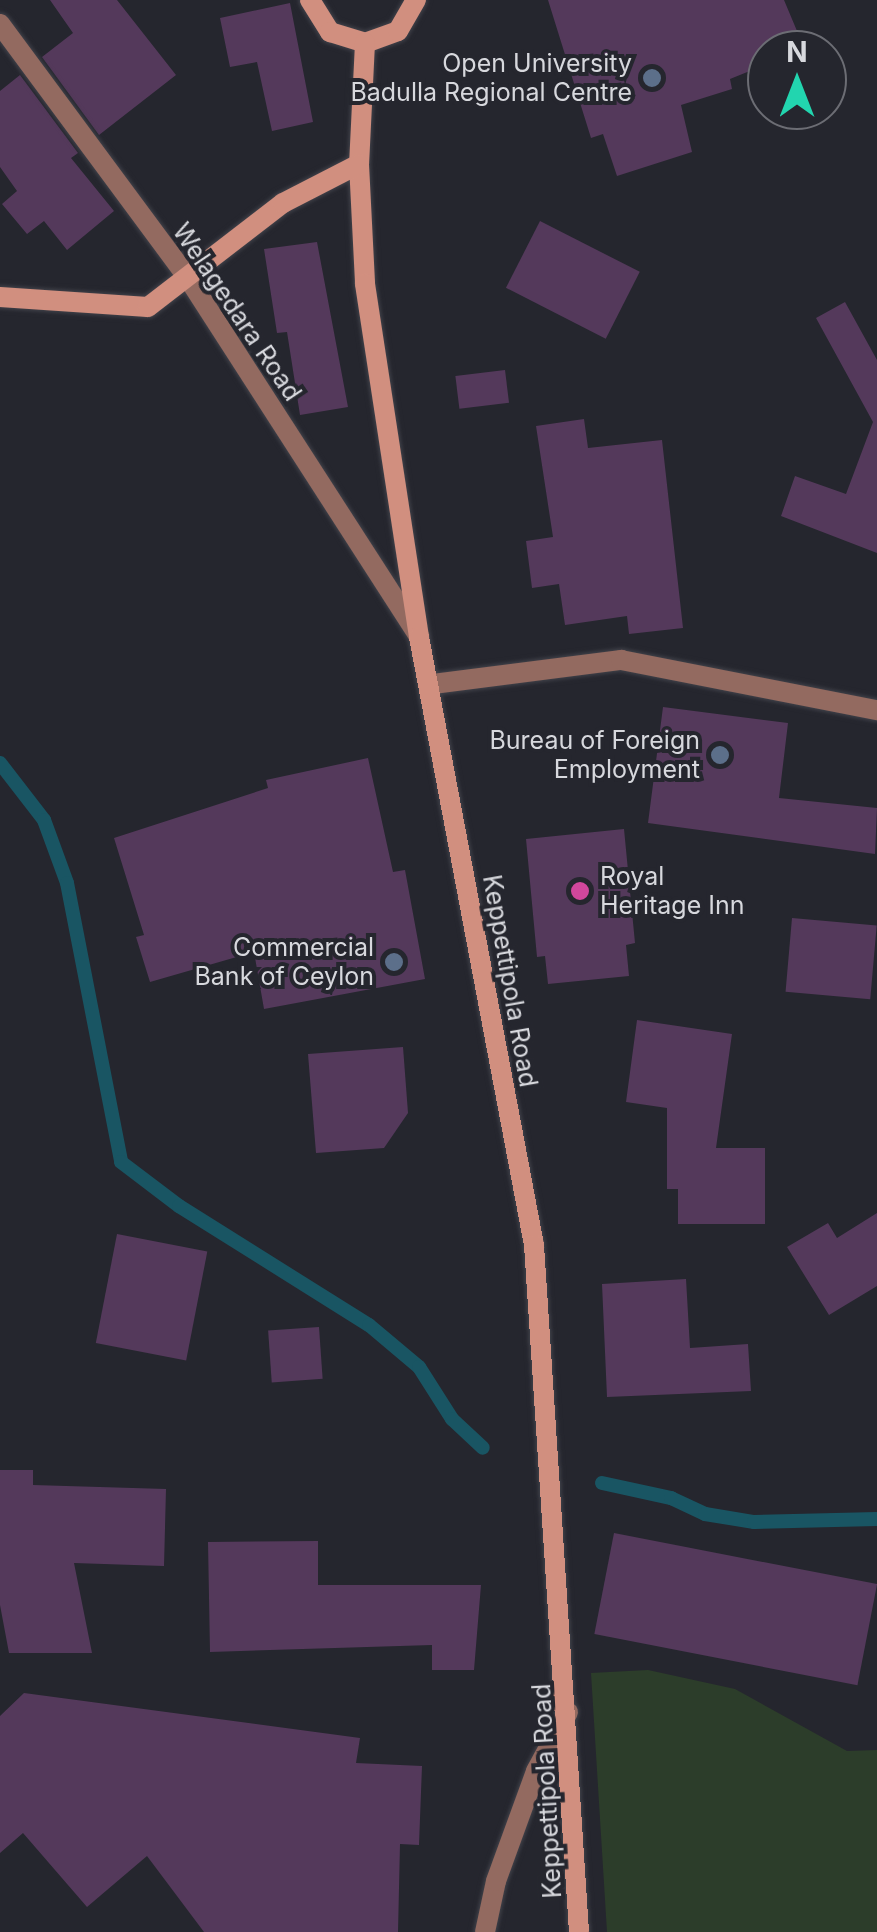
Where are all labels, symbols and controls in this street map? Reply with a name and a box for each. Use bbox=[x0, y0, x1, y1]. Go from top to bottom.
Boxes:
north arrow bbox=[747, 30, 847, 130]
text: N bbox=[786, 35, 808, 69]
place label: Open University Badulla Regional Centre bbox=[350, 49, 632, 108]
marker: Open University Badulla Regional Centre bbox=[641, 67, 663, 89]
street label: Welagedara Road bbox=[166, 217, 308, 407]
place label: Bureau of Foreign Employment bbox=[489, 726, 700, 785]
marker: Bureau of Foreign Employment bbox=[709, 744, 731, 766]
place label: Royal Heritage Inn bbox=[600, 862, 745, 921]
street label: Keppettipola Road bbox=[477, 872, 543, 1090]
marker: Royal Heritage Inn bbox=[569, 880, 591, 902]
place label: Commercial Bank of Ceylon bbox=[194, 933, 374, 992]
marker: Commercial Bank of Ceylon bbox=[383, 951, 405, 973]
street label: Keppettipola Road bbox=[526, 1683, 568, 1899]

